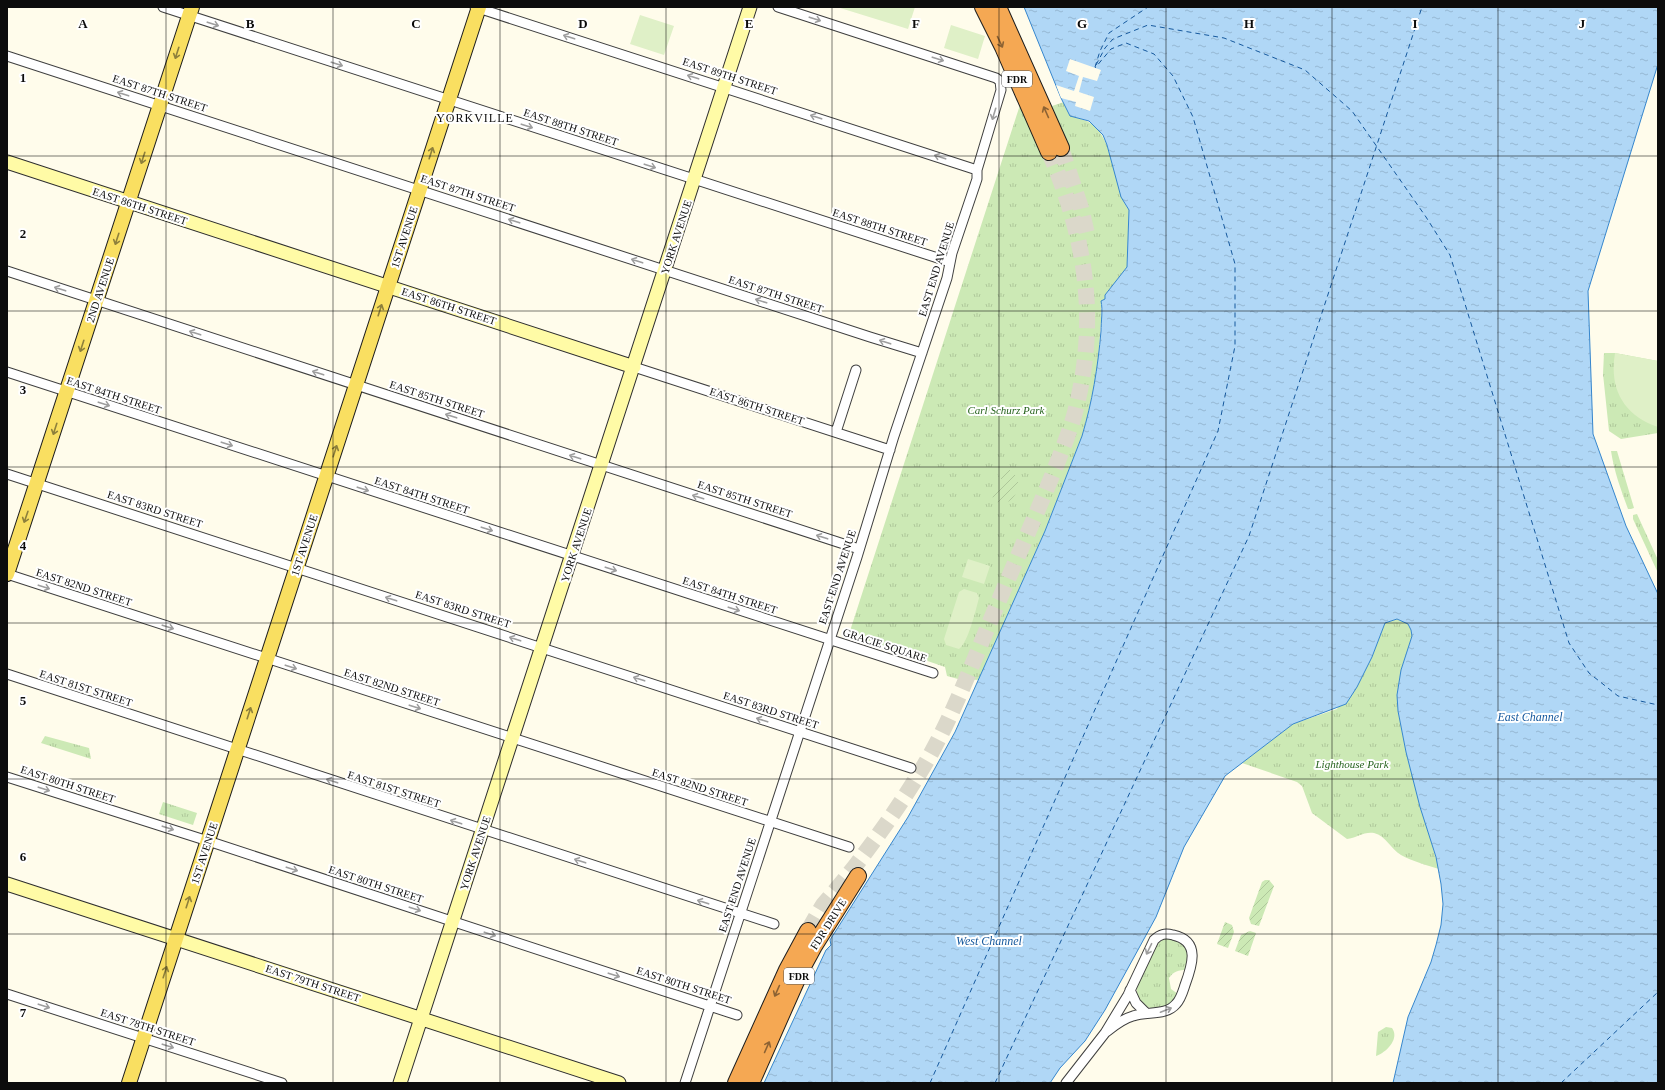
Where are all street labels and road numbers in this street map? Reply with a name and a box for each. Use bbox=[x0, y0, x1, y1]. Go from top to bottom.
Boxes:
street label: EAST 89TH STREET bbox=[681, 55, 779, 97]
road number: FDR bbox=[1002, 71, 1032, 87]
street label: EAST 87TH STREET bbox=[111, 72, 209, 114]
street label: EAST 88TH STREET bbox=[522, 106, 620, 148]
street label: EAST 87TH STREET bbox=[419, 172, 517, 214]
street label: EAST 86TH STREET bbox=[91, 185, 189, 227]
street label: YORK AVENUE bbox=[658, 198, 694, 276]
street label: 1ST AVENUE bbox=[388, 204, 420, 269]
street label: EAST 88TH STREET bbox=[831, 206, 929, 248]
street label: EAST END AVENUE bbox=[916, 220, 956, 318]
street label: 2ND AVENUE bbox=[84, 256, 116, 324]
street label: EAST 87TH STREET bbox=[727, 273, 825, 315]
street label: EAST 86TH STREET bbox=[400, 285, 498, 327]
street label: EAST 84TH STREET bbox=[65, 374, 163, 416]
street label: EAST 85TH STREET bbox=[388, 378, 486, 420]
street label: EAST 86TH STREET bbox=[708, 385, 806, 427]
street label: EAST 84TH STREET bbox=[373, 474, 471, 516]
street label: EAST 85TH STREET bbox=[696, 478, 794, 520]
street label: EAST 83RD STREET bbox=[106, 488, 204, 530]
street label: YORK AVENUE bbox=[558, 506, 594, 584]
street label: 1ST AVENUE bbox=[288, 512, 320, 577]
street label: EAST END AVENUE bbox=[816, 528, 858, 626]
street label: EAST 82ND STREET bbox=[35, 566, 134, 608]
street label: EAST 84TH STREET bbox=[681, 574, 779, 616]
street label: EAST 83RD STREET bbox=[414, 588, 512, 630]
street label: GRACIE SQUARE bbox=[841, 626, 929, 664]
street label: EAST 82ND STREET bbox=[343, 666, 442, 708]
street label: EAST 81ST STREET bbox=[38, 667, 134, 709]
street label: EAST 83RD STREET bbox=[722, 689, 820, 731]
street label: EAST 80TH STREET bbox=[19, 763, 117, 805]
street label: EAST 82ND STREET bbox=[651, 766, 750, 808]
street label: EAST 81ST STREET bbox=[346, 768, 442, 810]
street label: YORK AVENUE bbox=[457, 814, 493, 892]
street label: 1ST AVENUE bbox=[188, 820, 220, 885]
street label: EAST END AVENUE bbox=[716, 836, 758, 934]
street label: EAST 80TH STREET bbox=[327, 863, 425, 905]
street label: FDR DRIVE bbox=[808, 896, 849, 952]
street label: EAST 79TH STREET bbox=[264, 962, 362, 1004]
street label: EAST 80TH STREET bbox=[635, 964, 733, 1006]
road number: FDR bbox=[784, 968, 814, 984]
street label: EAST 78TH STREET bbox=[99, 1006, 197, 1048]

